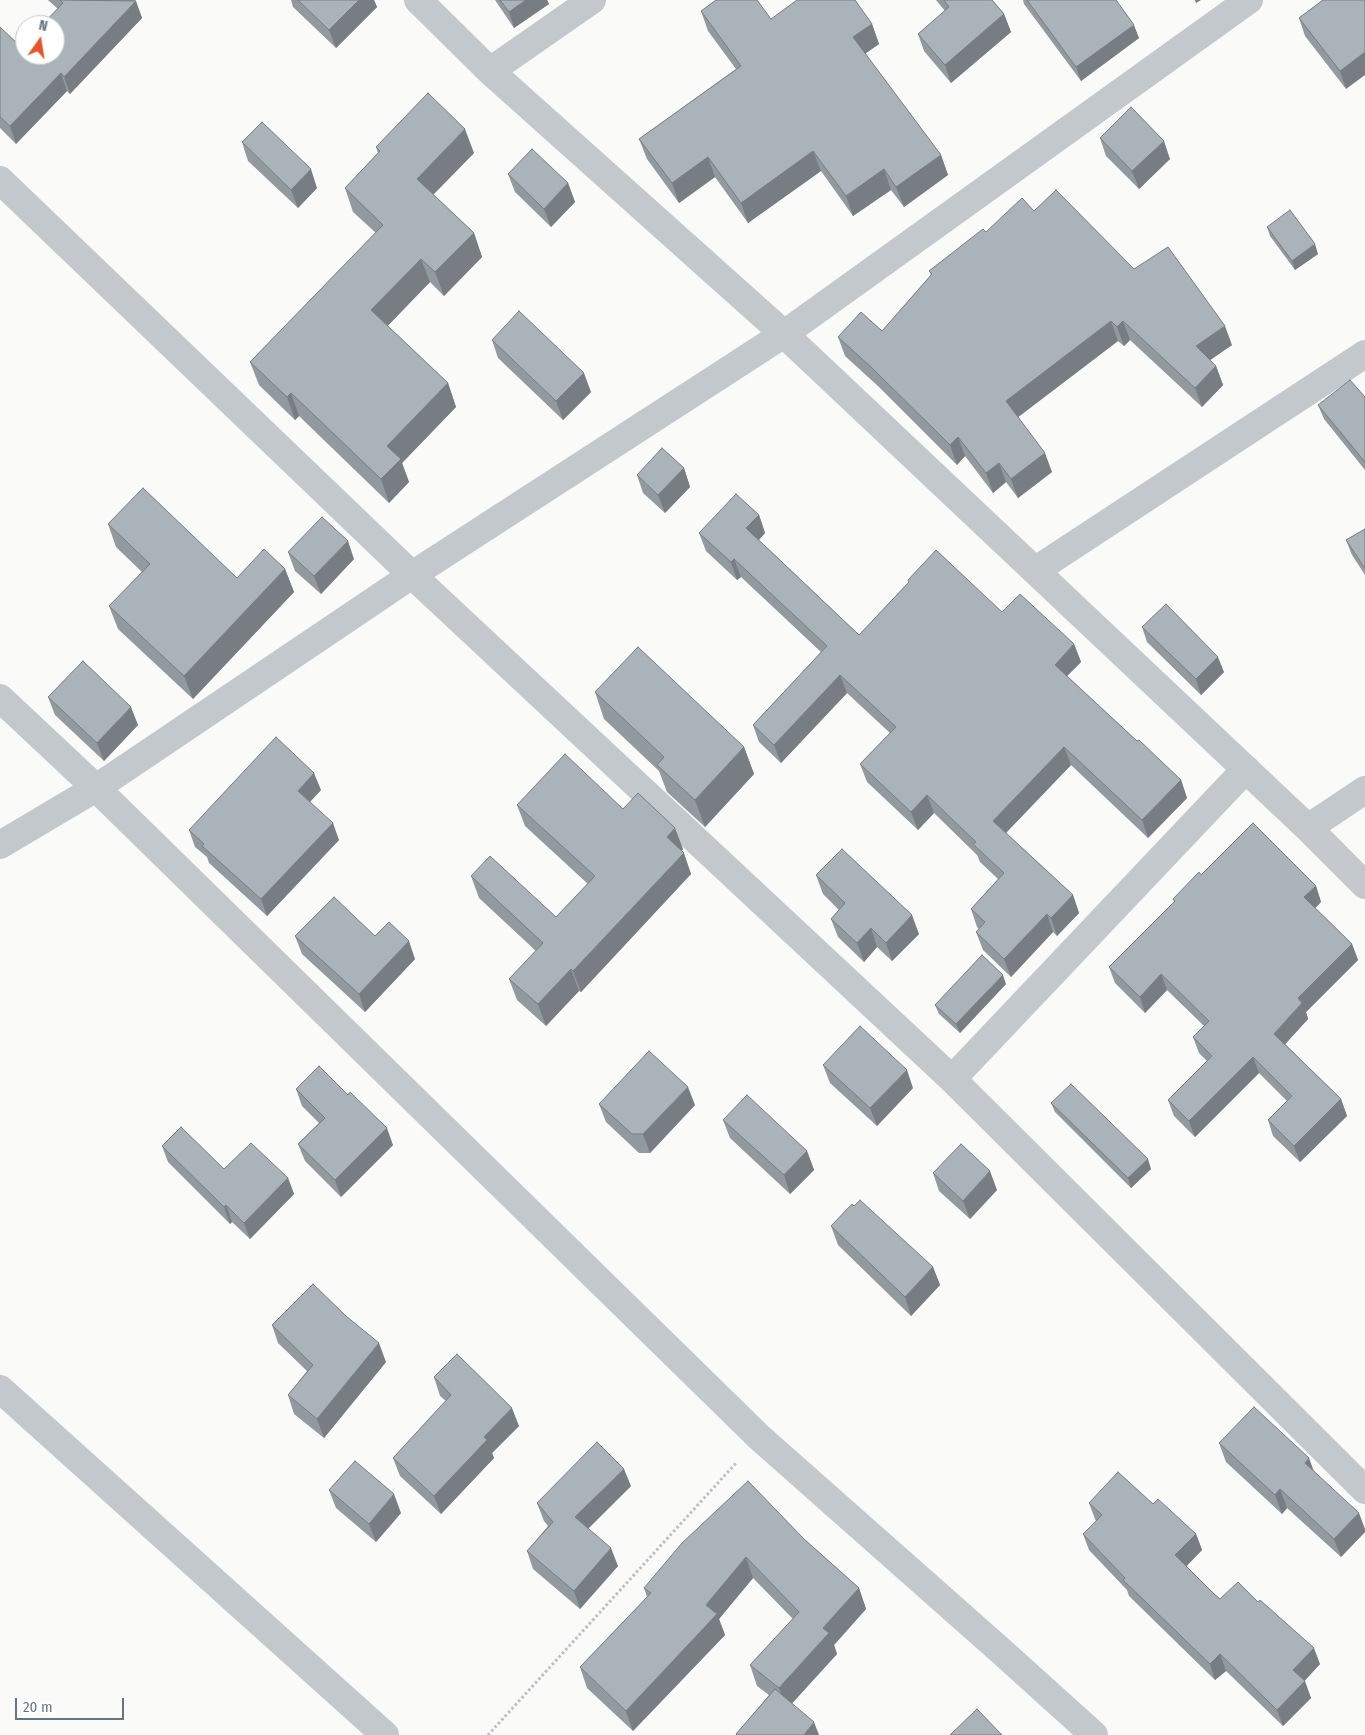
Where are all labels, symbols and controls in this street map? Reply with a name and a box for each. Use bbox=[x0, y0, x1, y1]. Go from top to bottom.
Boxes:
north arrow bbox=[15, 15, 65, 65]
text: N bbox=[37, 17, 49, 35]
scale bar bbox=[18, 1688, 126, 1720]
text: 20 m bbox=[23, 1698, 53, 1716]

